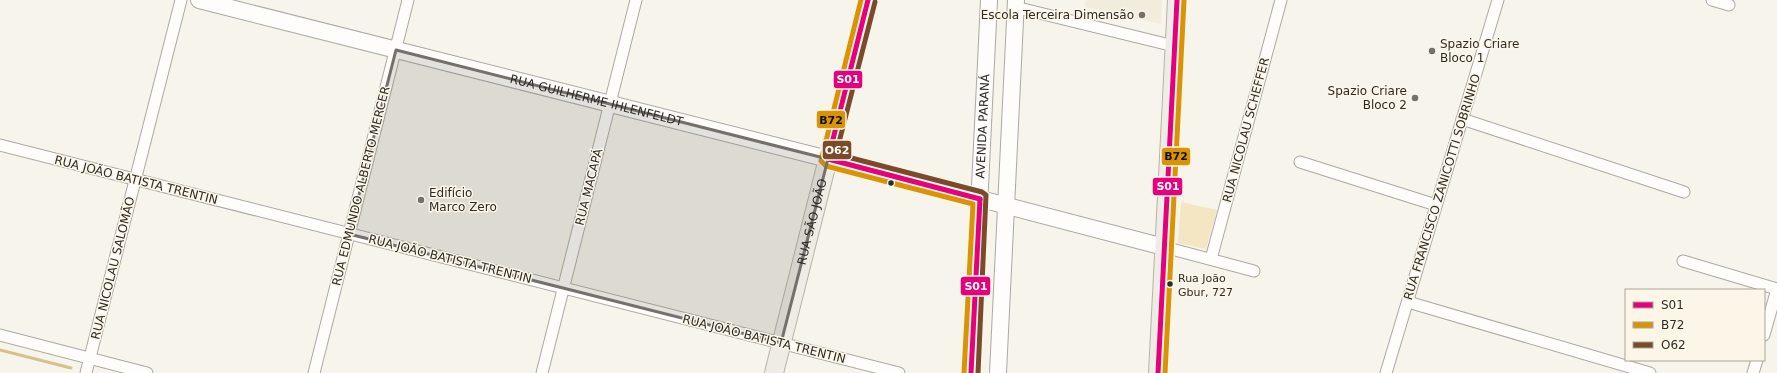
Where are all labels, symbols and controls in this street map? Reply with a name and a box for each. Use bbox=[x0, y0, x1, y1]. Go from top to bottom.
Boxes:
place label: Escola Terceira Dimensão bbox=[981, 8, 1134, 22]
marker: Escola Terceira Dimensão bbox=[1137, 10, 1147, 20]
place label: Spazio Criare Bloco 1 bbox=[1440, 37, 1519, 65]
marker: Spazio Criare Bloco 1 bbox=[1427, 46, 1437, 56]
street label: RUA NICOLAU SCHEFFER bbox=[1220, 56, 1272, 204]
line badge: S01 bbox=[833, 70, 863, 89]
street label: RUA GUILHERME IHLENFELDT bbox=[509, 72, 685, 129]
street label: RUA FRANCISCO ZANICOTTI SOBRINHO bbox=[1401, 72, 1483, 302]
text: S01 bbox=[836, 73, 860, 86]
street label: AVENIDA PARANÁ bbox=[973, 73, 992, 179]
place label: Spazio Criare Bloco 2 bbox=[1328, 84, 1407, 112]
street label: RUA EDMUNDO ALBERTO MERCER bbox=[329, 85, 393, 287]
marker: Spazio Criare Bloco 2 bbox=[1410, 93, 1420, 103]
line badge: B72 bbox=[816, 110, 846, 129]
text: B72 bbox=[819, 114, 843, 127]
line badge: O62 bbox=[822, 140, 852, 160]
text: O62 bbox=[825, 144, 849, 157]
street label: RUA MACAPÁ bbox=[572, 146, 606, 227]
line badge: B72 bbox=[1161, 147, 1191, 166]
text: B72 bbox=[1164, 150, 1188, 163]
street label: RUA JOÃO BATISTA TRENTIN bbox=[53, 152, 219, 207]
street label: RUA SÃO JOÃO bbox=[795, 177, 830, 266]
line badge: S01 bbox=[1152, 177, 1183, 196]
unlabelled marker bbox=[886, 178, 896, 188]
text: S01 bbox=[1156, 180, 1180, 193]
place label: Edifício Marco Zero bbox=[429, 186, 497, 214]
street label: RUA NICOLAU SALOMÃO bbox=[87, 195, 138, 341]
marker: Edifício Marco Zero bbox=[416, 195, 426, 205]
street label: RUA JOÃO BATISTA TRENTIN bbox=[367, 231, 533, 286]
place label: Rua João Gbur, 727 bbox=[1178, 272, 1233, 299]
line badge: S01 bbox=[960, 276, 991, 296]
marker: Rua João Gbur, 727 bbox=[1165, 279, 1175, 289]
text: S01 bbox=[964, 280, 988, 293]
legend bbox=[1625, 289, 1765, 361]
text: S01 bbox=[1661, 298, 1684, 312]
street label: RUA JOÃO BATISTA TRENTIN bbox=[681, 311, 847, 366]
text: B72 bbox=[1661, 318, 1685, 332]
text: O62 bbox=[1661, 338, 1686, 352]

